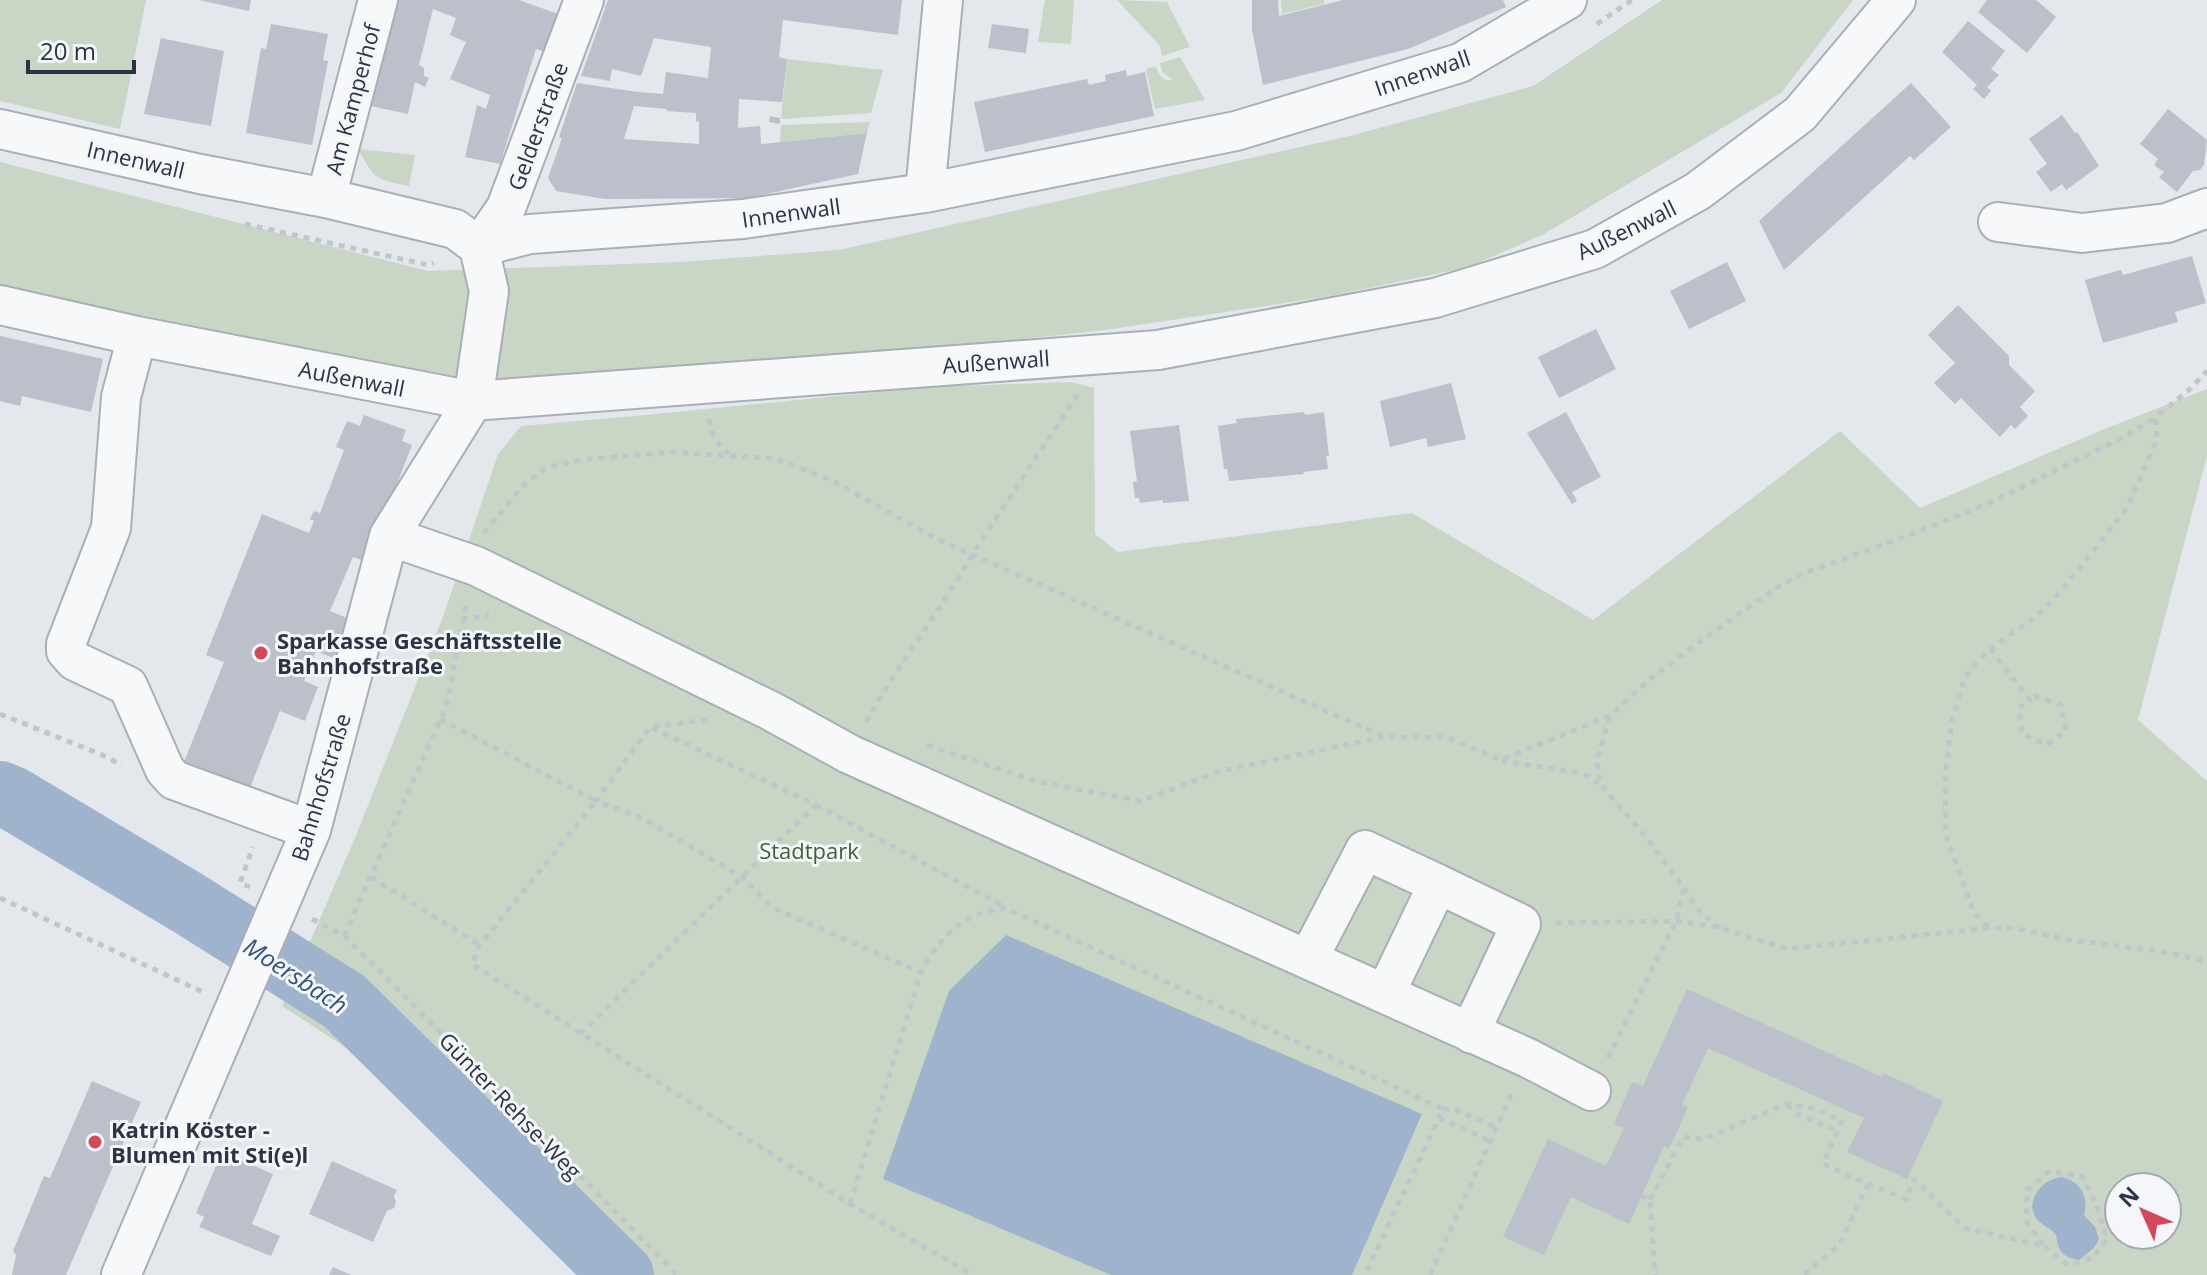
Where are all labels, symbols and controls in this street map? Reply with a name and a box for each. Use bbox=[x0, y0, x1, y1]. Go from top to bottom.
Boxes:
street label: Am Kamperhof bbox=[317, 19, 387, 178]
scale bar bbox=[28, 24, 134, 74]
text: 20 m bbox=[40, 34, 96, 67]
street label: Innenwall bbox=[1370, 42, 1474, 102]
street label: Gelderstraße bbox=[500, 58, 574, 194]
street label: Innenwall bbox=[84, 133, 188, 185]
street label: Innenwall bbox=[740, 190, 842, 234]
street label: Außenwall bbox=[1571, 192, 1681, 266]
street label: Außenwall bbox=[941, 342, 1051, 380]
street label: Außenwall bbox=[296, 353, 408, 403]
place label: Sparkasse Geschäftsstelle Bahnhofstraße bbox=[277, 625, 562, 680]
marker: Sparkasse Geschäftsstelle Bahnhofstraße bbox=[252, 644, 270, 662]
street label: Bahnhofstraße bbox=[283, 709, 357, 865]
park label: Stadtpark bbox=[759, 835, 859, 865]
water label: Moersbach bbox=[238, 929, 354, 1021]
street label: Günter-Rehse-Weg bbox=[433, 1025, 589, 1185]
place label: Katrin Köster - Blumen mit Sti(e)l bbox=[111, 1114, 308, 1169]
marker: Katrin Köster - Blumen mit Sti(e)l bbox=[86, 1133, 104, 1151]
north arrow bbox=[2103, 1171, 2183, 1251]
text: N bbox=[2111, 1179, 2145, 1213]

